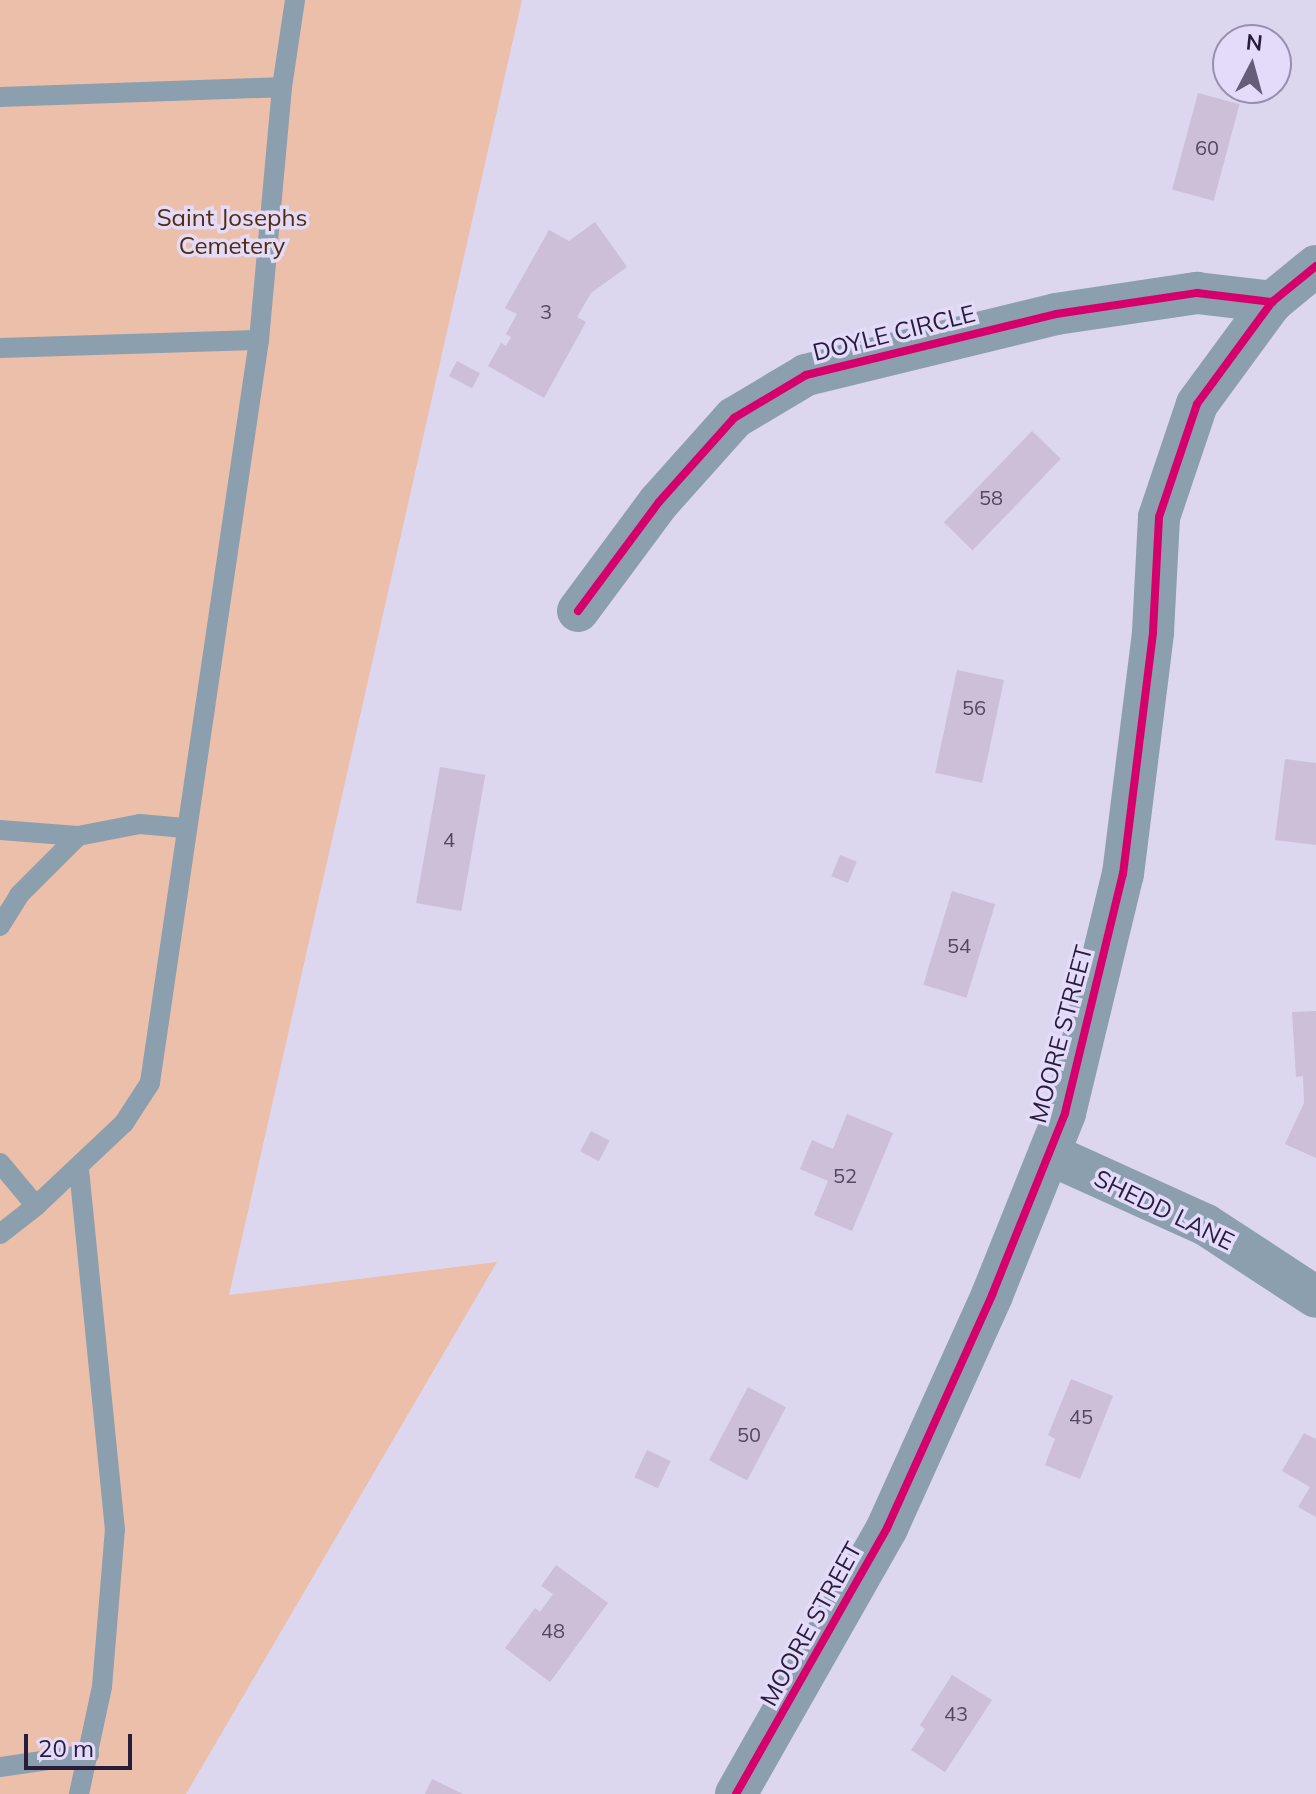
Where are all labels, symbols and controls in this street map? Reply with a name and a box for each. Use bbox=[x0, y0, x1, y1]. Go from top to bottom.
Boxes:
north arrow bbox=[1212, 24, 1292, 104]
text: N bbox=[1245, 27, 1264, 57]
house number: 60 bbox=[1195, 135, 1219, 159]
park label: Saint Josephs Cemetery bbox=[157, 204, 307, 260]
house number: 3 bbox=[540, 299, 552, 323]
street label: DOYLE CIRCLE bbox=[810, 299, 978, 367]
house number: 58 bbox=[979, 485, 1003, 509]
house number: 56 bbox=[962, 695, 986, 719]
house number: 4 bbox=[443, 827, 455, 851]
house number: 54 bbox=[947, 933, 971, 957]
street label: MOORE STREET bbox=[1023, 942, 1099, 1126]
house number: 52 bbox=[833, 1163, 857, 1187]
street label: SHEDD LANE bbox=[1089, 1164, 1239, 1256]
house number: 45 bbox=[1069, 1404, 1093, 1428]
house number: 50 bbox=[737, 1422, 761, 1446]
street label: MOORE STREET bbox=[754, 1537, 868, 1711]
house number: 48 bbox=[541, 1618, 565, 1642]
house number: 43 bbox=[944, 1701, 968, 1725]
scale bar bbox=[28, 1718, 136, 1768]
text: 20 m bbox=[38, 1733, 94, 1763]

